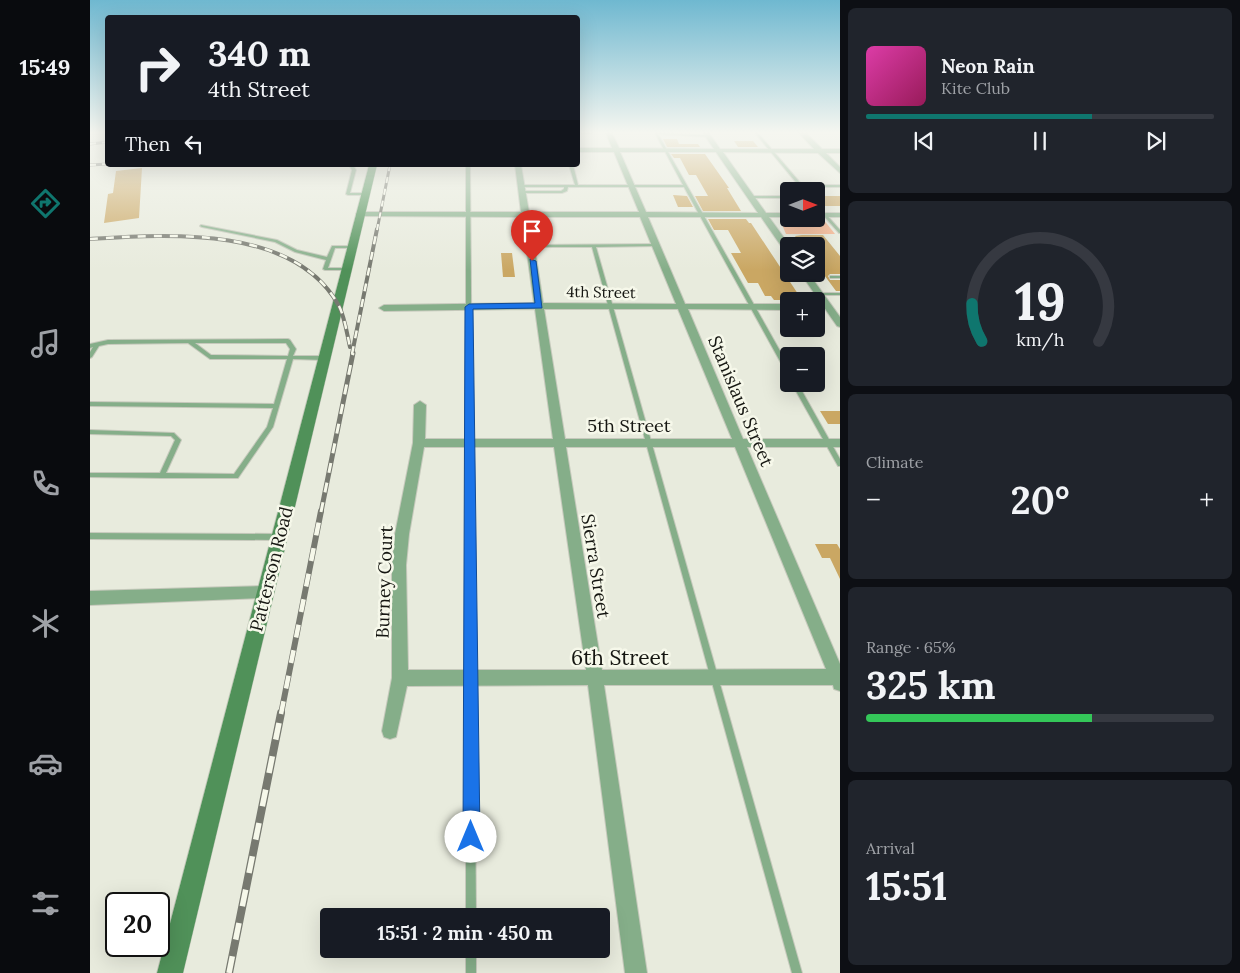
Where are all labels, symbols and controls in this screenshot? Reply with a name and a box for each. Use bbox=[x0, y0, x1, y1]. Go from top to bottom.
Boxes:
text: 340 m bbox=[208, 31, 310, 76]
icon: right bbox=[125, 35, 190, 100]
text: 15:49 bbox=[19, 53, 71, 81]
text: Neon Rain bbox=[941, 54, 1035, 78]
text: 4th Street bbox=[208, 75, 310, 103]
text: Kite Club bbox=[941, 78, 1010, 98]
icon: previous bbox=[910, 127, 938, 155]
icon: pause bbox=[1026, 127, 1054, 155]
icon: next bbox=[1142, 127, 1170, 155]
icon: left bbox=[180, 130, 208, 158]
text: Then bbox=[125, 132, 170, 156]
north arrow bbox=[780, 182, 825, 228]
map controls bbox=[780, 182, 825, 392]
icon: directions bbox=[28, 186, 63, 221]
pin bbox=[511, 210, 553, 261]
icon: arrive bbox=[518, 217, 546, 245]
button: layers bbox=[780, 237, 825, 282]
text: 19 bbox=[1014, 268, 1066, 334]
street label: 4th Street bbox=[566, 282, 636, 302]
button: + bbox=[780, 292, 825, 337]
icon: music bbox=[28, 326, 63, 361]
text: km/h bbox=[1016, 328, 1064, 351]
street label: Stanislaus Street bbox=[703, 332, 779, 470]
button: − bbox=[780, 347, 825, 392]
street label: 5th Street bbox=[587, 414, 671, 437]
text: Climate bbox=[866, 452, 923, 472]
icon: phone bbox=[28, 466, 63, 501]
text: 20° bbox=[1011, 476, 1069, 524]
text: − bbox=[866, 482, 881, 518]
text: + bbox=[1199, 482, 1214, 518]
street label: Patterson Road bbox=[244, 504, 298, 634]
street label: Sierra Street bbox=[576, 512, 616, 620]
street label: Burney Court bbox=[371, 525, 397, 639]
icon: climate bbox=[28, 606, 63, 641]
text: Range · 65% bbox=[866, 637, 956, 657]
street label: 6th Street bbox=[571, 644, 670, 671]
text: 325 km bbox=[866, 661, 996, 709]
icon: car bbox=[28, 746, 63, 781]
position arrow bbox=[444, 810, 496, 862]
text: Arrival bbox=[866, 838, 915, 858]
text: 15:51 bbox=[866, 862, 947, 910]
icon: filters bbox=[28, 886, 63, 921]
speed limit sign: 20 bbox=[105, 892, 170, 957]
text: 15:51 · 2 min · 450 m bbox=[377, 921, 553, 945]

